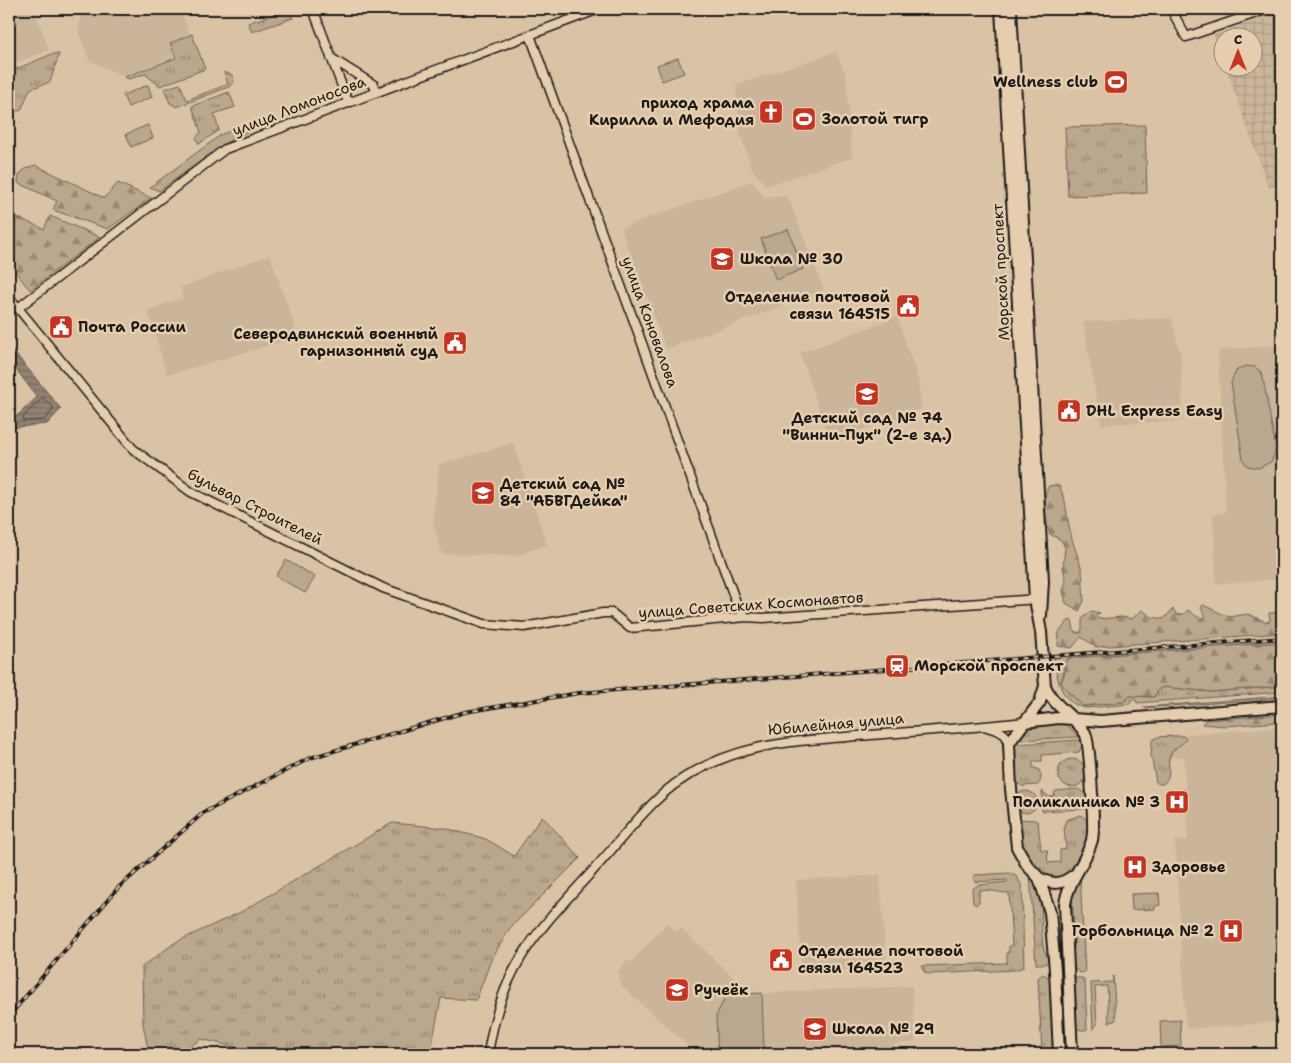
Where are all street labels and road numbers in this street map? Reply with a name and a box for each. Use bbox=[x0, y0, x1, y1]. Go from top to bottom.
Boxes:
street label: улица Ломоносова bbox=[229, 71, 369, 141]
street label: Морской проспект bbox=[987, 203, 1015, 341]
street label: улица Коновалова bbox=[617, 254, 683, 391]
street label: бульвар Строителей bbox=[184, 464, 326, 550]
street label: улица Советских Космонавтов bbox=[638, 587, 864, 623]
street label: Юбилейная улица bbox=[767, 708, 905, 740]

